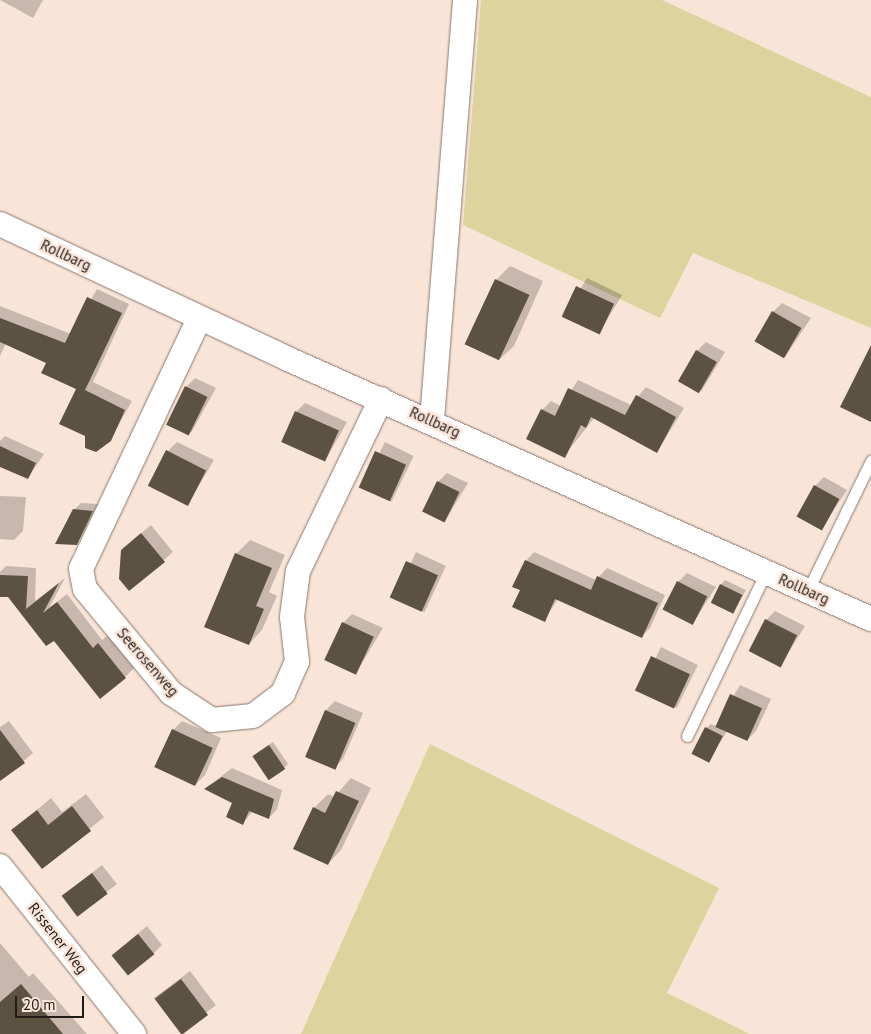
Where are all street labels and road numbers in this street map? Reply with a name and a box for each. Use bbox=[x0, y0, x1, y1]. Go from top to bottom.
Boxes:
street label: Rollbarg bbox=[38, 235, 94, 275]
street label: Rollbarg bbox=[407, 403, 463, 441]
street label: Rollbarg bbox=[776, 570, 832, 608]
street label: Seerosenweg bbox=[113, 624, 183, 700]
street label: Rissener Weg bbox=[25, 899, 91, 977]

